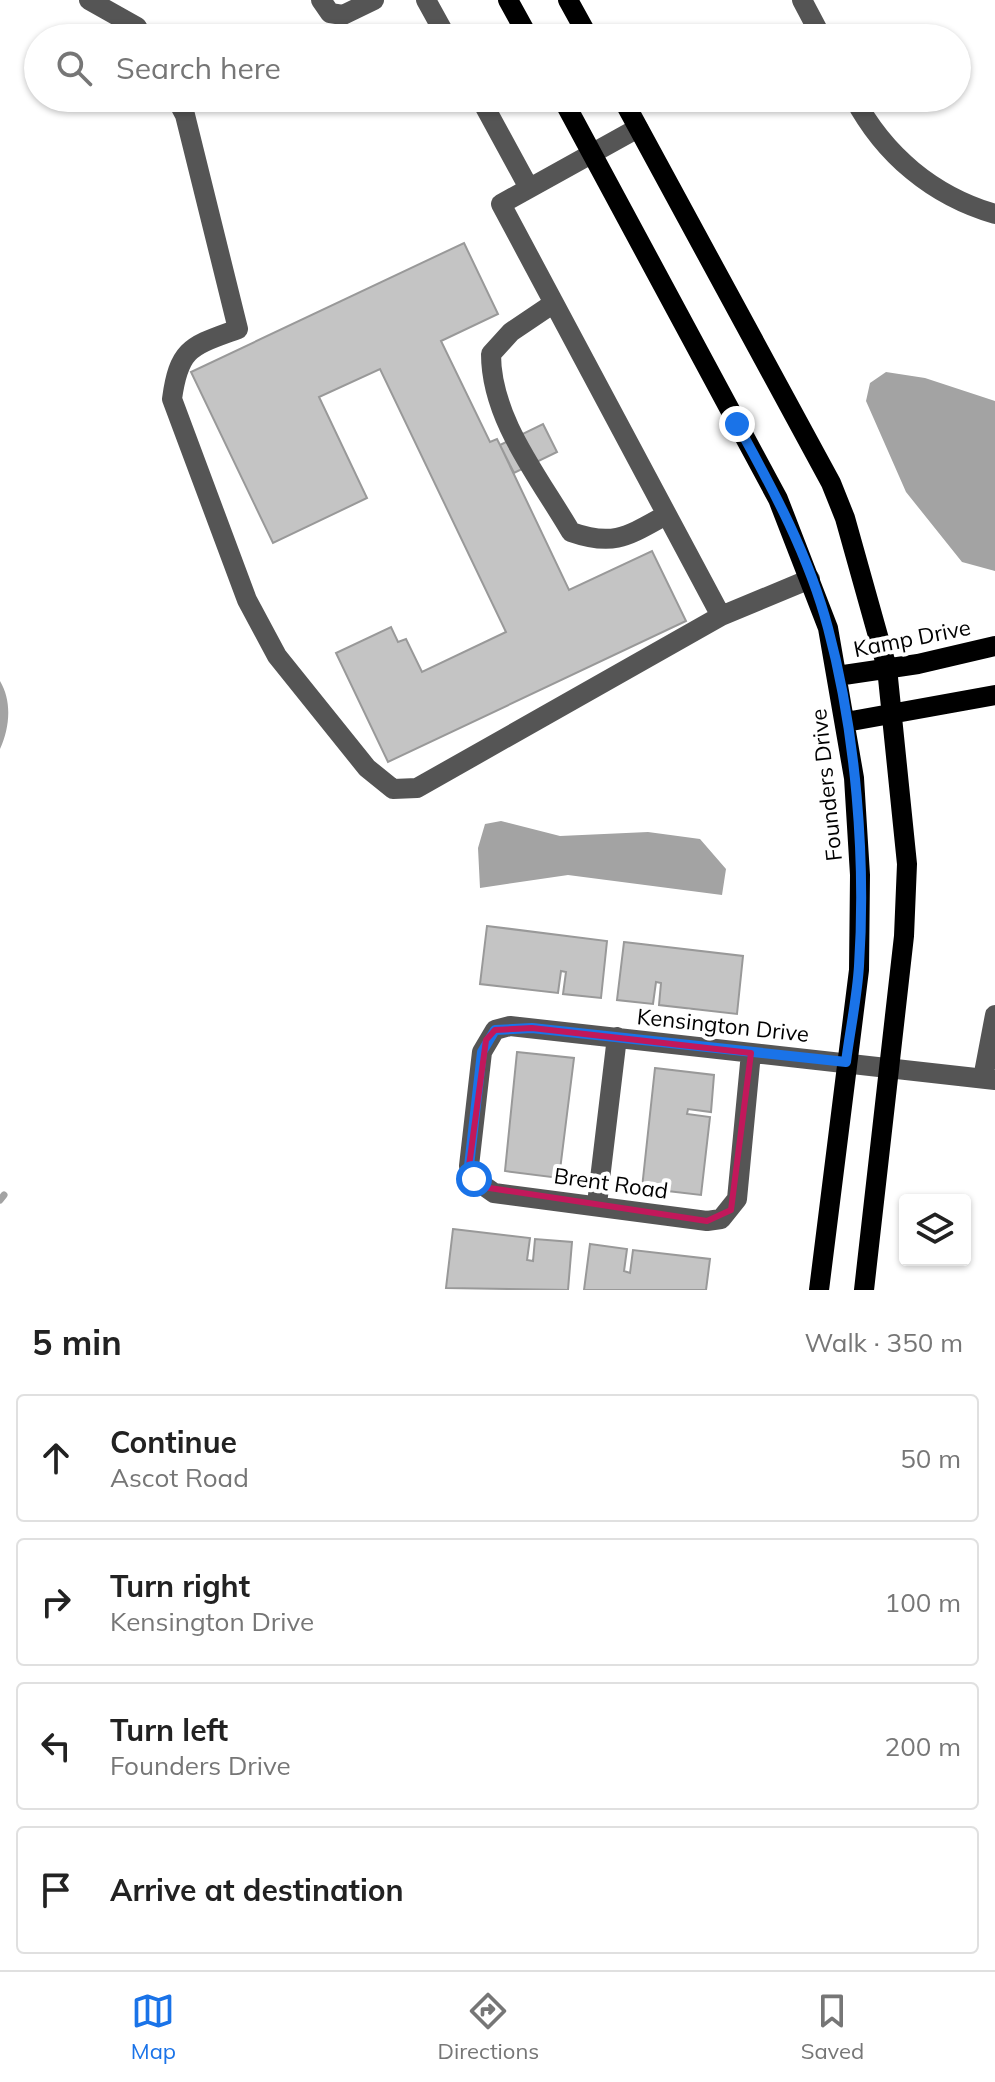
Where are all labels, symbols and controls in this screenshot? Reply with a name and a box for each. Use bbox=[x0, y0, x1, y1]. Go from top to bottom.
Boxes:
search box bbox=[24, 24, 971, 112]
icon: search bbox=[52, 46, 96, 90]
text: Search here bbox=[116, 49, 281, 87]
route end bbox=[719, 406, 755, 442]
street label: Kamp Drive bbox=[851, 613, 973, 663]
street label: Founders Drive bbox=[804, 707, 848, 863]
street label: Kensington Drive bbox=[636, 1002, 810, 1048]
route start bbox=[456, 1161, 492, 1197]
street label: Brent Road bbox=[552, 1161, 670, 1205]
map controls bbox=[899, 1194, 971, 1266]
button: layers bbox=[899, 1194, 971, 1266]
text: 5 min bbox=[32, 1321, 122, 1364]
text: Walk · 350 m bbox=[804, 1326, 963, 1359]
text: Continue bbox=[110, 1423, 237, 1461]
icon: ahead bbox=[34, 1436, 78, 1480]
text: 50 m bbox=[900, 1442, 961, 1475]
text: Ascot Road bbox=[110, 1461, 249, 1494]
text: Turn right bbox=[110, 1567, 250, 1605]
icon: right bbox=[34, 1580, 78, 1624]
text: 100 m bbox=[885, 1586, 961, 1619]
text: Kensington Drive bbox=[110, 1605, 314, 1638]
text: Turn left bbox=[110, 1711, 228, 1749]
icon: left bbox=[34, 1724, 78, 1768]
text: 200 m bbox=[885, 1730, 961, 1763]
text: Founders Drive bbox=[110, 1749, 291, 1782]
icon: arrive bbox=[34, 1868, 78, 1912]
text: Arrive at destination bbox=[110, 1871, 404, 1909]
tab: Map bbox=[131, 1989, 176, 2065]
tab: Directions bbox=[438, 1989, 539, 2065]
tab: Saved bbox=[801, 1989, 864, 2065]

